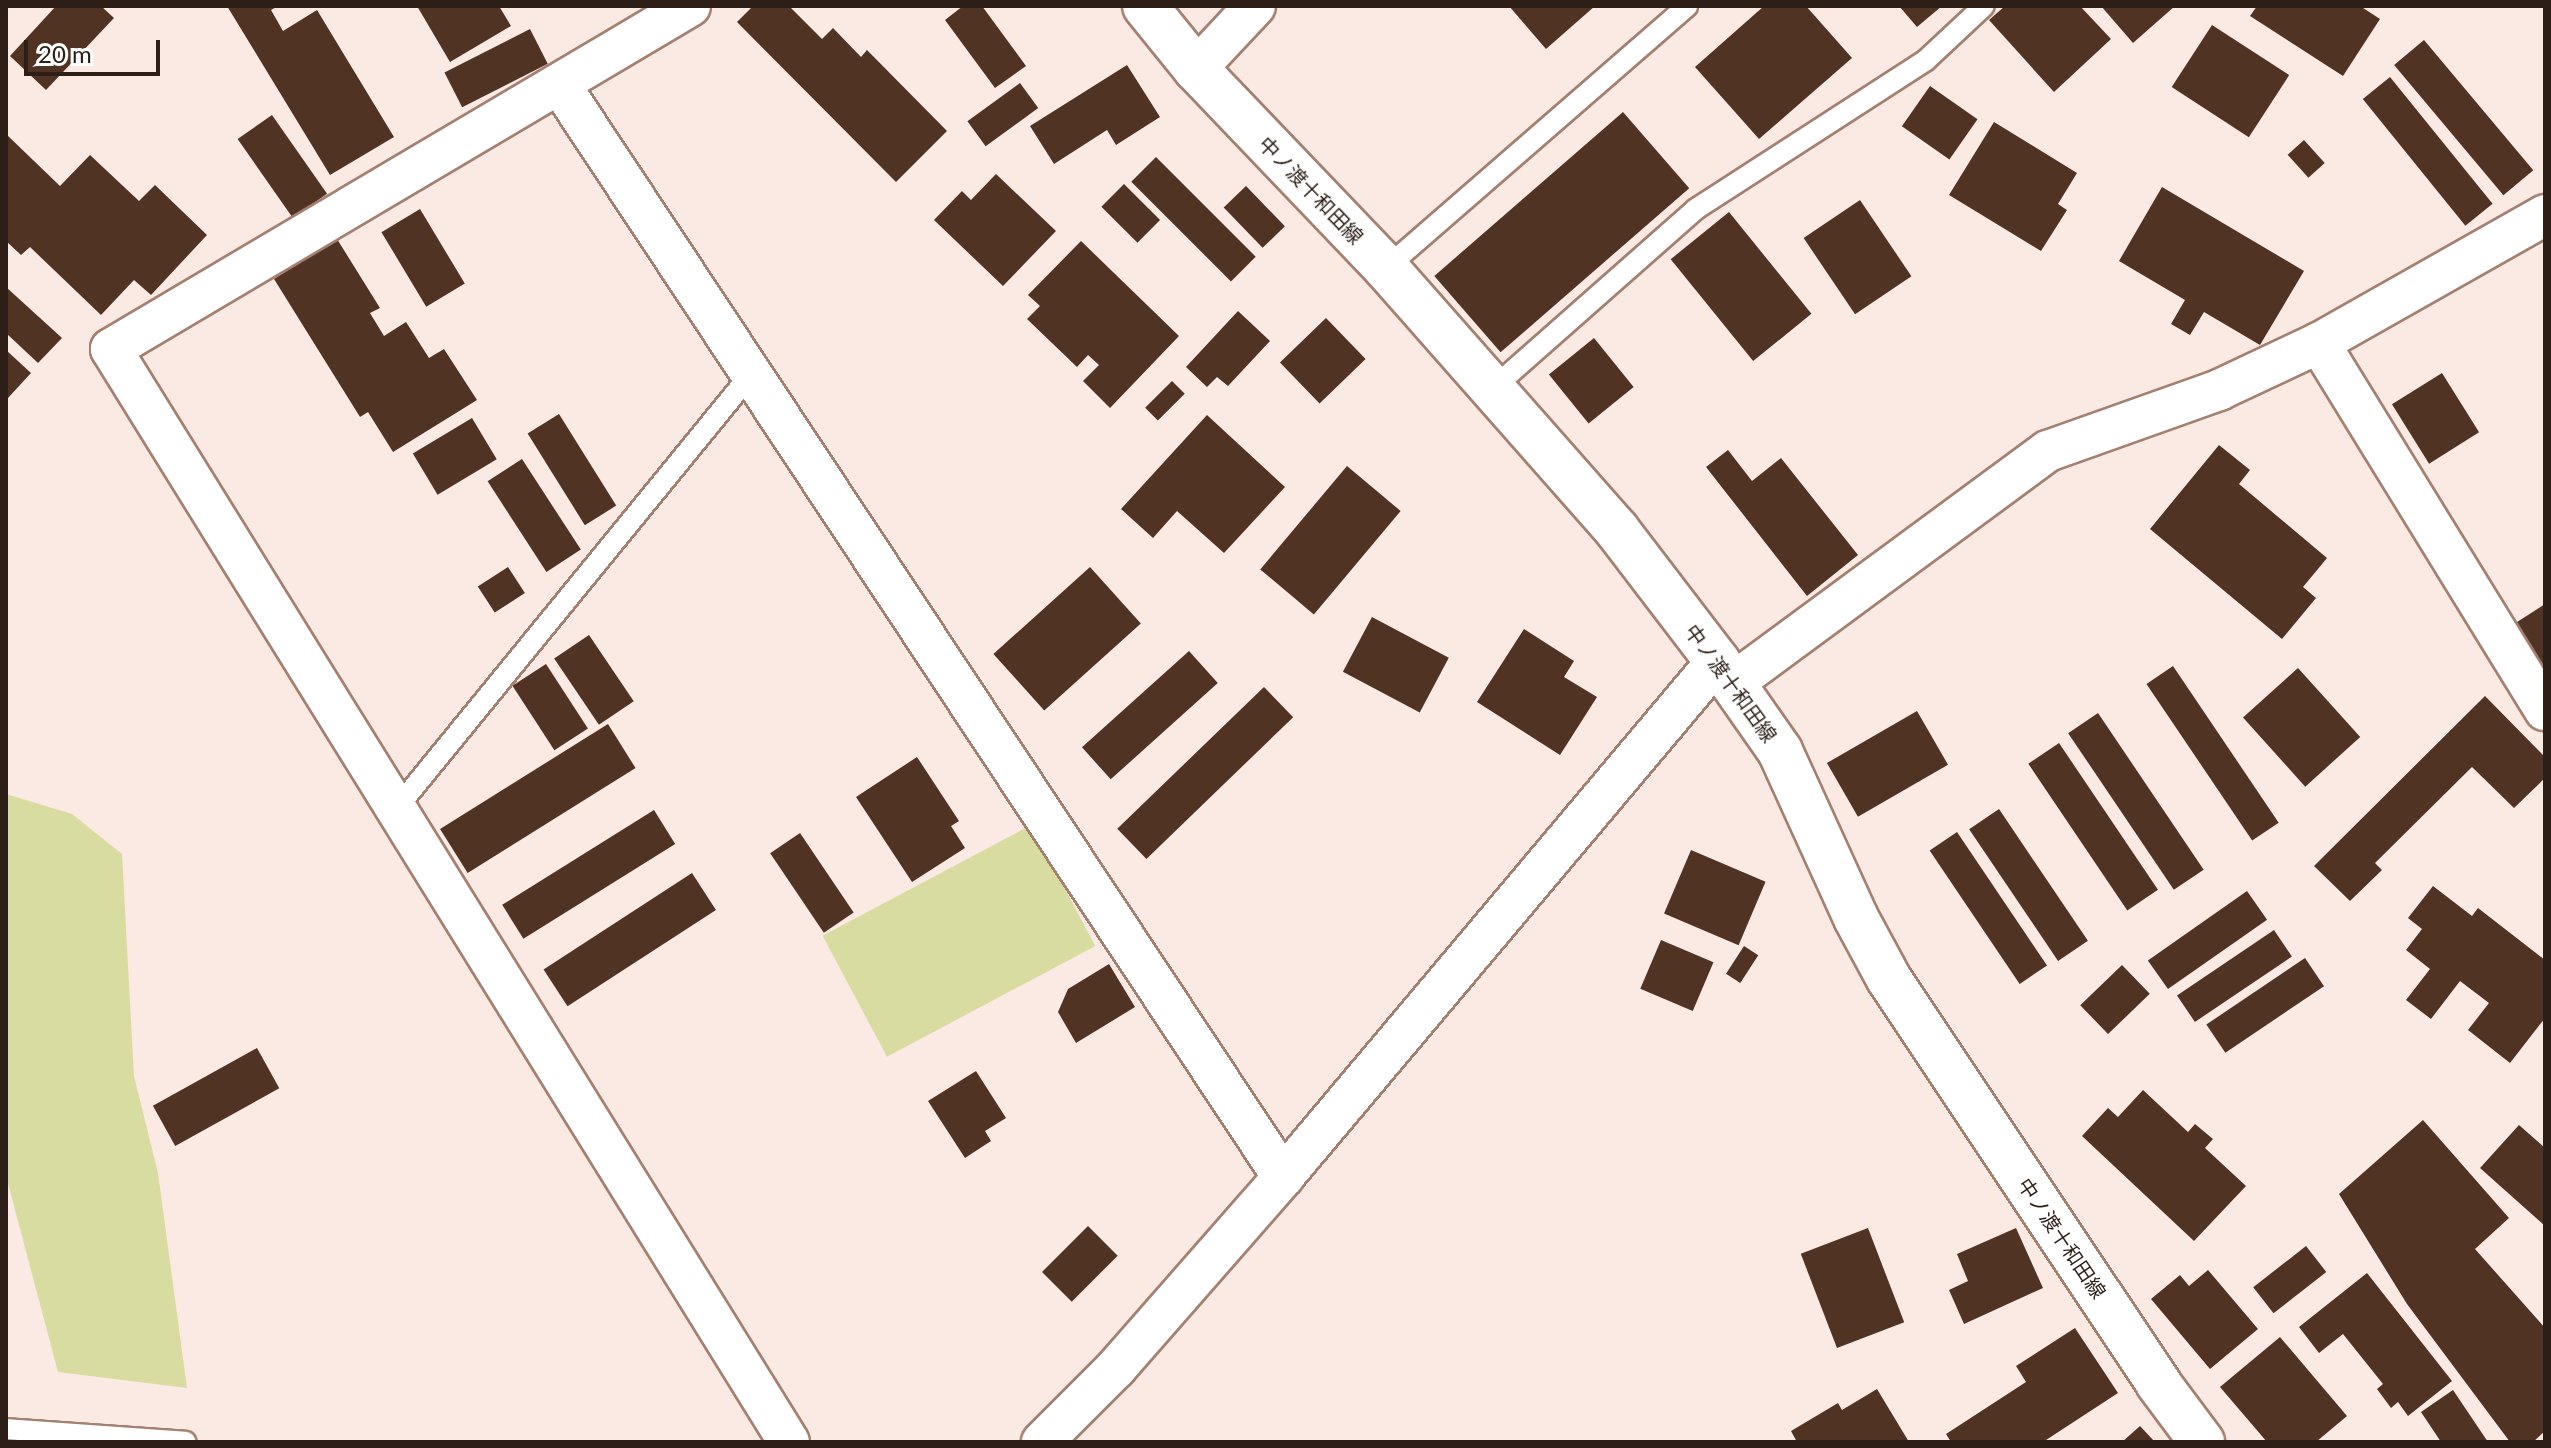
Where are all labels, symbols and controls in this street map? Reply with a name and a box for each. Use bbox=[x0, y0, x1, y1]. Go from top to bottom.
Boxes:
scale bar bbox=[28, 24, 164, 74]
text: 20 m bbox=[38, 39, 92, 68]
street label: 中ノ渡十和田線 bbox=[1254, 131, 1368, 249]
street label: 中ノ渡十和田線 bbox=[1680, 619, 1782, 747]
street label: 中ノ渡十和田線 bbox=[2013, 1173, 2111, 1303]

